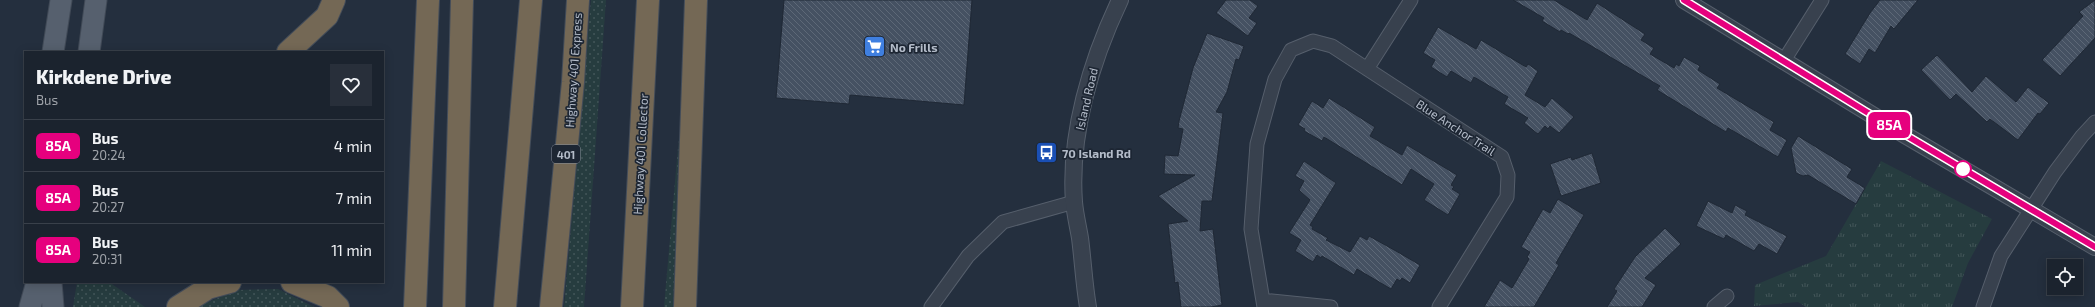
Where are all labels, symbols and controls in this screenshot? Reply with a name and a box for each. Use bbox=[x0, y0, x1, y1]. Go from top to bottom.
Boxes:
street label: Highway 401 Express bbox=[562, 12, 584, 128]
supermarket icon: No Frills bbox=[861, 34, 887, 60]
place label: No Frills bbox=[890, 40, 938, 54]
button: heart bbox=[330, 64, 372, 106]
text: Kirkdene Drive bbox=[36, 65, 171, 88]
street label: Island Road bbox=[1072, 66, 1100, 132]
text: Bus bbox=[36, 92, 58, 108]
street label: Highway 401 Collector bbox=[630, 93, 650, 215]
street label: Blue Anchor Trail bbox=[1414, 96, 1499, 158]
line badge: 85A bbox=[1866, 112, 1912, 138]
text: 85A bbox=[1876, 116, 1902, 133]
text: Bus bbox=[92, 129, 118, 147]
text: 85A bbox=[45, 137, 71, 154]
text: 4 min bbox=[334, 137, 372, 155]
bus stop icon: 70 Island Rd bbox=[1034, 140, 1060, 166]
road number: 401 bbox=[552, 145, 580, 163]
place label: 70 Island Rd bbox=[1062, 146, 1131, 160]
text: 20:24 bbox=[92, 147, 126, 163]
unlabelled marker bbox=[1954, 160, 1972, 178]
text: Bus bbox=[92, 181, 118, 199]
text: 85A bbox=[45, 189, 71, 206]
text: 7 min bbox=[335, 189, 372, 207]
text: 20:27 bbox=[92, 199, 124, 215]
text: Bus bbox=[92, 233, 118, 251]
text: 85A bbox=[45, 241, 71, 258]
text: 11 min bbox=[331, 241, 372, 259]
text: 20:31 bbox=[92, 251, 123, 267]
map controls bbox=[2047, 259, 2083, 295]
button: locate bbox=[2047, 259, 2083, 295]

